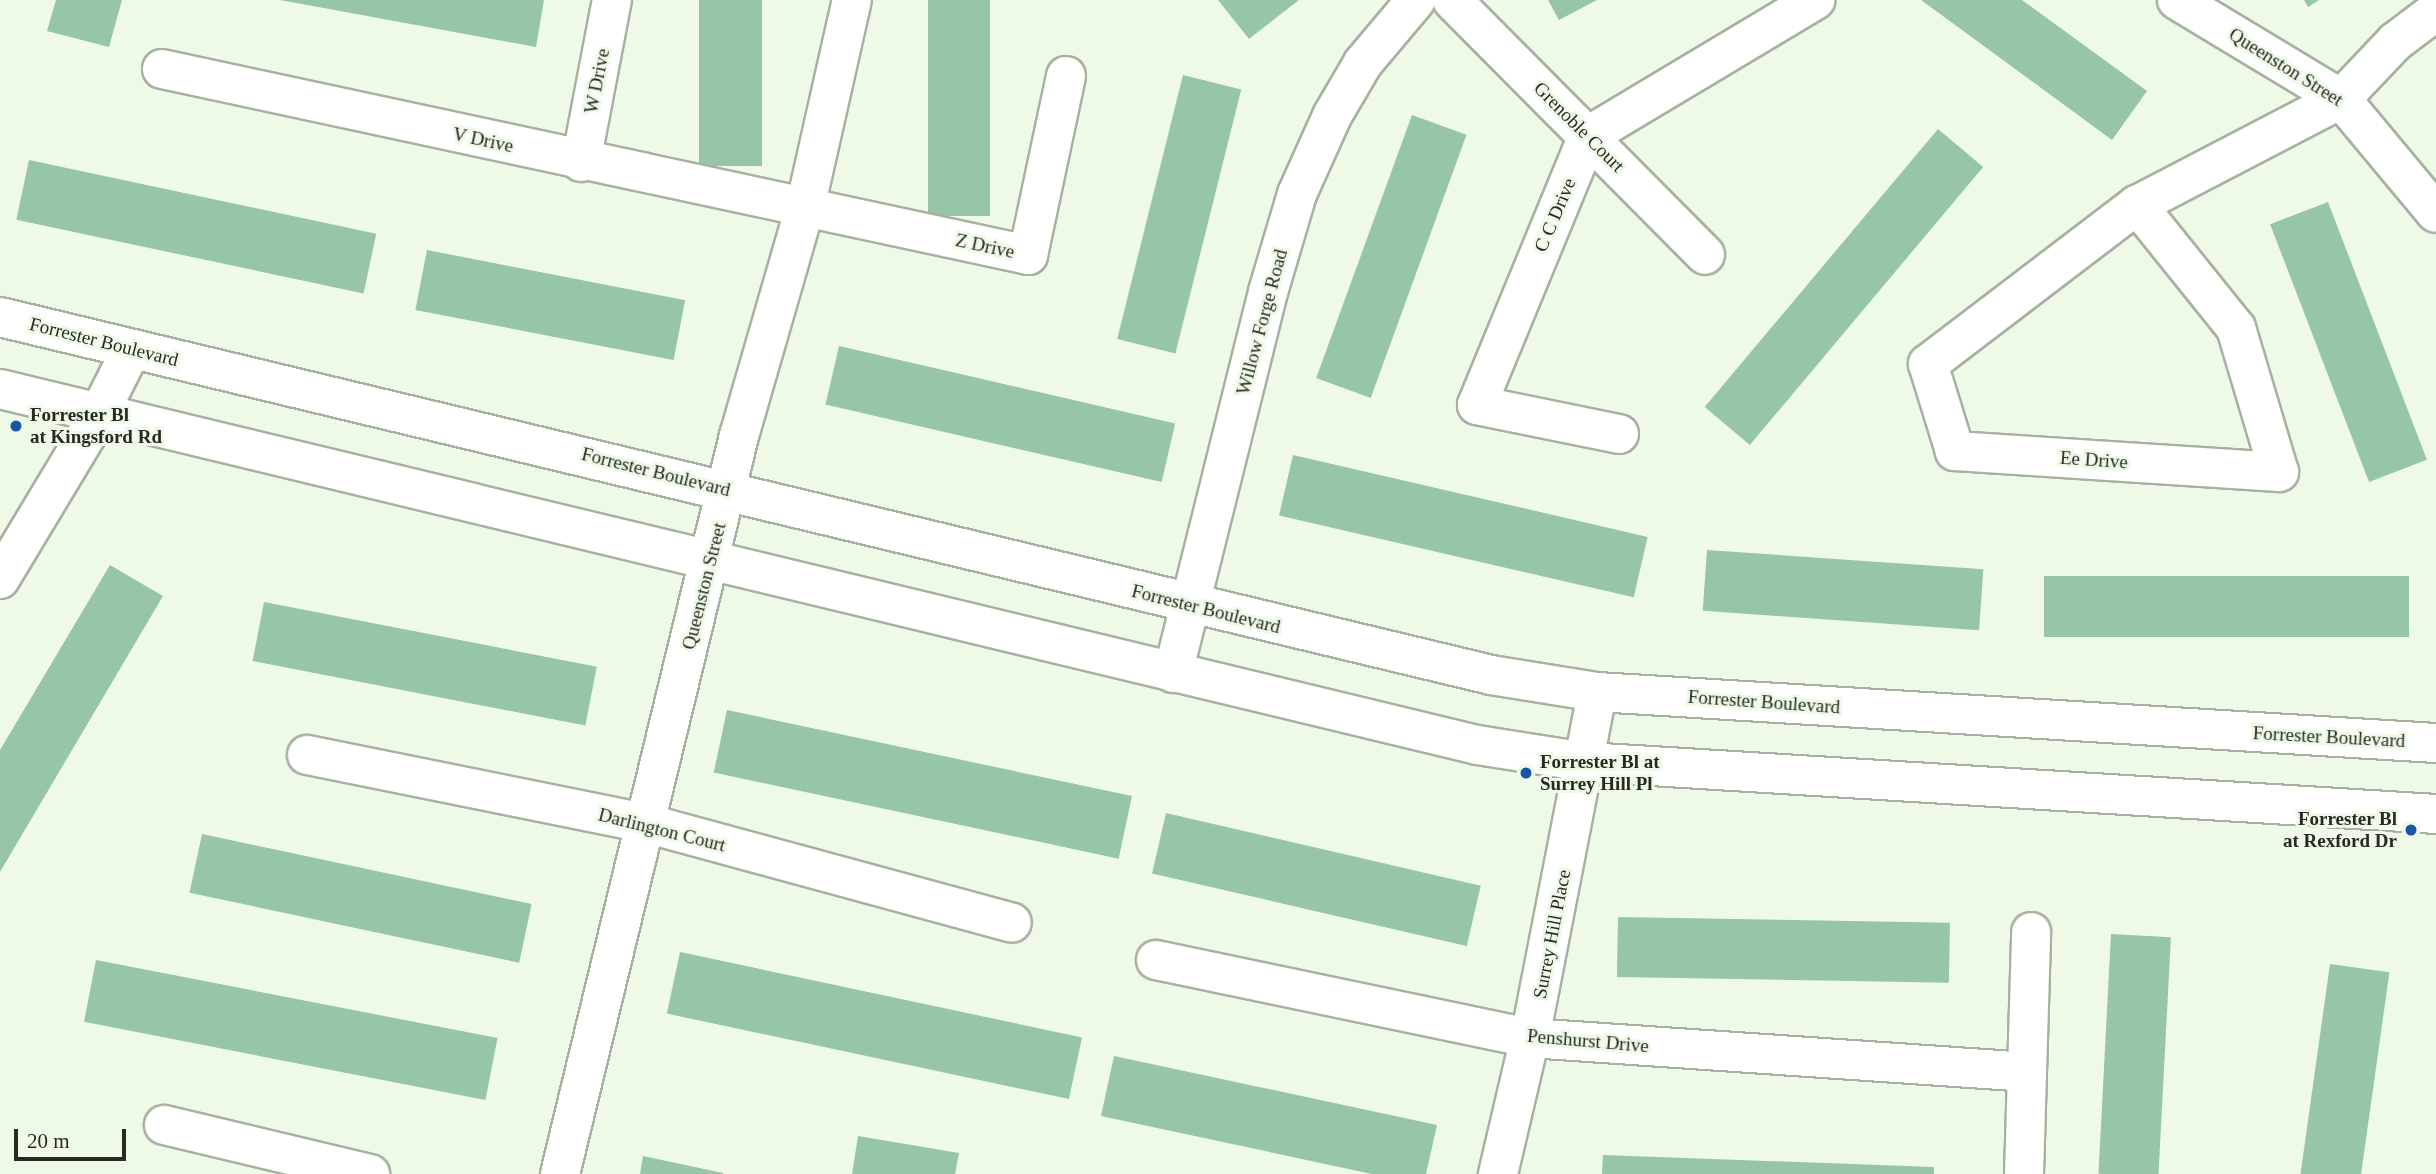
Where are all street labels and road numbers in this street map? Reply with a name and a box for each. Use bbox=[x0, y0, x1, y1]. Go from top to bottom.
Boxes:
street label: Queenston Street bbox=[2225, 23, 2347, 111]
street label: W Drive bbox=[580, 46, 614, 116]
street label: Grenoble Court bbox=[1529, 77, 1629, 177]
street label: V Drive bbox=[450, 122, 516, 158]
street label: C C Drive bbox=[1529, 175, 1581, 255]
street label: Z Drive bbox=[953, 229, 1017, 263]
street label: Willow Forge Road bbox=[1232, 247, 1292, 397]
street label: Forrester Boulevard bbox=[27, 312, 181, 372]
street label: Forrester Boulevard bbox=[579, 442, 733, 502]
street label: Ee Drive bbox=[2059, 446, 2129, 474]
street label: Queenston Street bbox=[677, 520, 731, 652]
street label: Forrester Boulevard bbox=[1129, 579, 1283, 639]
street label: Forrester Boulevard bbox=[1687, 685, 1841, 719]
street label: Forrester Boulevard bbox=[2252, 722, 2406, 752]
street label: Darlington Court bbox=[596, 803, 728, 857]
street label: Surrey Hill Place bbox=[1528, 868, 1576, 1000]
street label: Penshurst Drive bbox=[1526, 1024, 1650, 1058]

